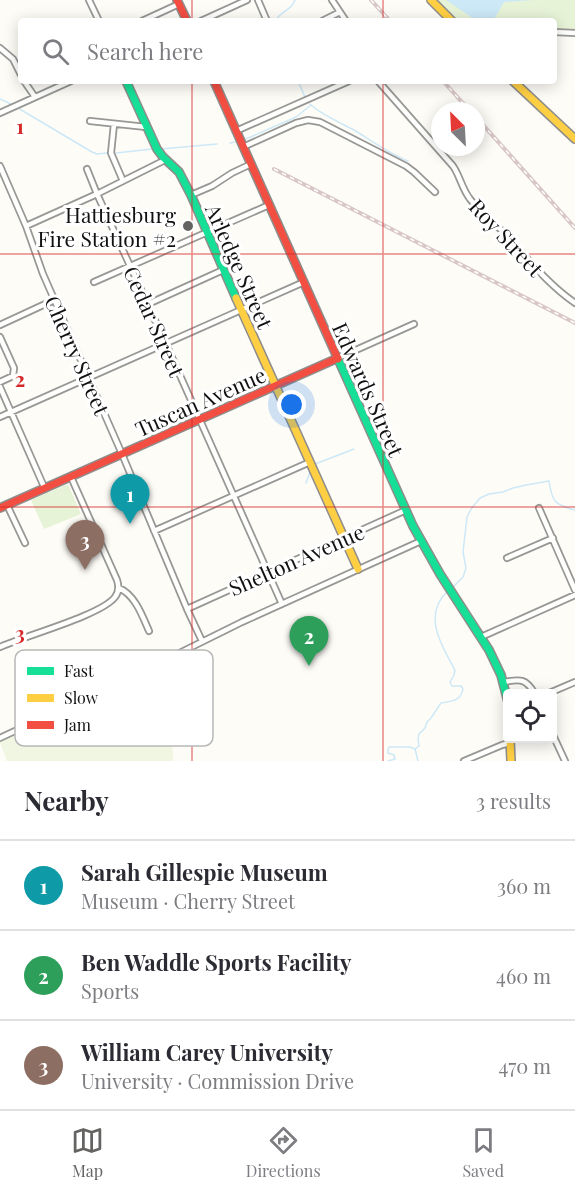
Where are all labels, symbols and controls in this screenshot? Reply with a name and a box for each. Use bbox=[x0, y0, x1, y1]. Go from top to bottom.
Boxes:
search box bbox=[18, 18, 557, 84]
icon: search bbox=[39, 35, 72, 68]
text: Search here bbox=[87, 36, 203, 66]
north arrow bbox=[431, 102, 485, 156]
text: 1 bbox=[16, 112, 24, 139]
street label: Roy Street bbox=[464, 192, 551, 282]
street label: Arledge Street bbox=[200, 198, 280, 333]
place label: Hattiesburg Fire Station #2 bbox=[38, 200, 176, 252]
marker: Hattiesburg Fire Station #2 bbox=[181, 219, 195, 233]
street label: Cedar Street bbox=[118, 261, 192, 381]
street label: Cherry Street bbox=[39, 291, 117, 420]
street label: Edwards Street bbox=[327, 318, 411, 461]
street label: Tuscan Avenue bbox=[130, 360, 270, 442]
text: 2 bbox=[15, 365, 25, 392]
your location bbox=[277, 390, 306, 419]
pin: 1 bbox=[110, 474, 150, 524]
street label: Shelton Avenue bbox=[224, 517, 368, 601]
pin: 3 bbox=[66, 520, 104, 570]
pin: 2 bbox=[290, 616, 328, 666]
text: 3 bbox=[15, 619, 25, 646]
legend bbox=[15, 650, 213, 746]
text: Fast bbox=[64, 660, 94, 681]
text: Slow bbox=[64, 687, 99, 708]
map controls bbox=[503, 689, 557, 743]
button: locate bbox=[503, 689, 557, 743]
text: Jam bbox=[63, 714, 91, 735]
text: Nearby bbox=[24, 783, 109, 818]
text: 3 results bbox=[476, 787, 551, 814]
text: Sarah Gillespie Museum bbox=[81, 857, 328, 887]
text: 1 bbox=[40, 872, 47, 899]
text: 360 m bbox=[497, 872, 551, 899]
text: Museum · Cherry Street bbox=[81, 887, 295, 914]
text: Ben Waddle Sports Facility bbox=[81, 947, 352, 977]
text: 2 bbox=[38, 962, 49, 989]
text: 460 m bbox=[496, 962, 551, 989]
text: Sports bbox=[81, 977, 139, 1004]
text: William Carey University bbox=[81, 1037, 333, 1067]
text: 3 bbox=[39, 1052, 48, 1079]
text: 470 m bbox=[499, 1052, 551, 1079]
text: University · Commission Drive bbox=[81, 1067, 354, 1094]
tab: Map bbox=[71, 1124, 104, 1181]
tab: Directions bbox=[246, 1124, 321, 1181]
tab: Saved bbox=[462, 1124, 504, 1181]

